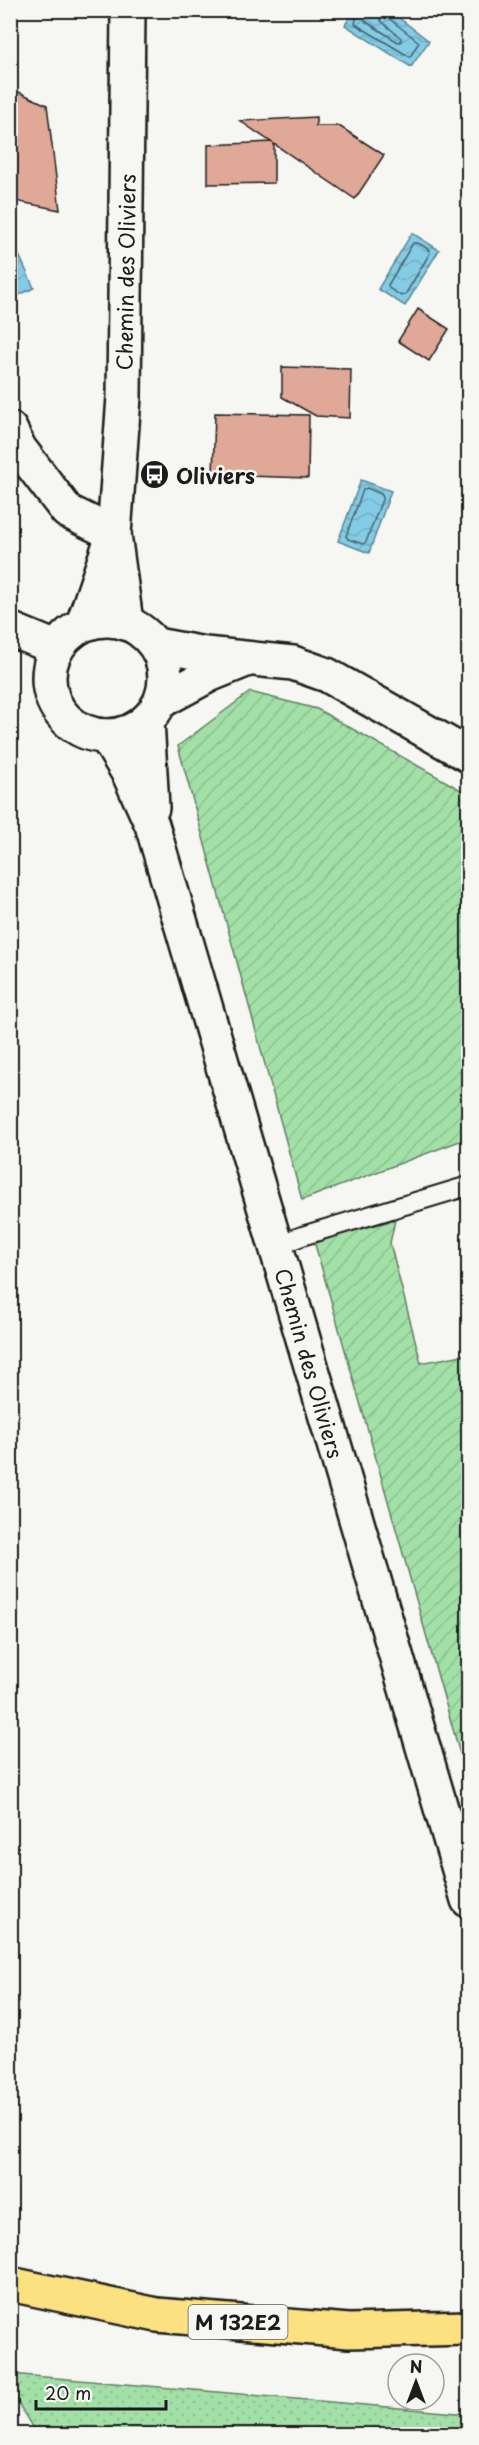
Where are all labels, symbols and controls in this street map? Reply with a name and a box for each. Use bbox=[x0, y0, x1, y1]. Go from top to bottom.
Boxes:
street label: Chemin des Oliviers bbox=[107, 173, 143, 371]
bus stop icon: Oliviers bbox=[139, 459, 171, 491]
place label: Oliviers bbox=[176, 459, 255, 491]
street label: Chemin des Oliviers bbox=[268, 1264, 352, 1462]
road number: M 132E2 bbox=[188, 2305, 288, 2339]
north arrow bbox=[386, 2352, 446, 2412]
text: N bbox=[410, 2354, 422, 2378]
scale bar bbox=[36, 2373, 166, 2411]
text: 20 m bbox=[45, 2379, 91, 2406]

